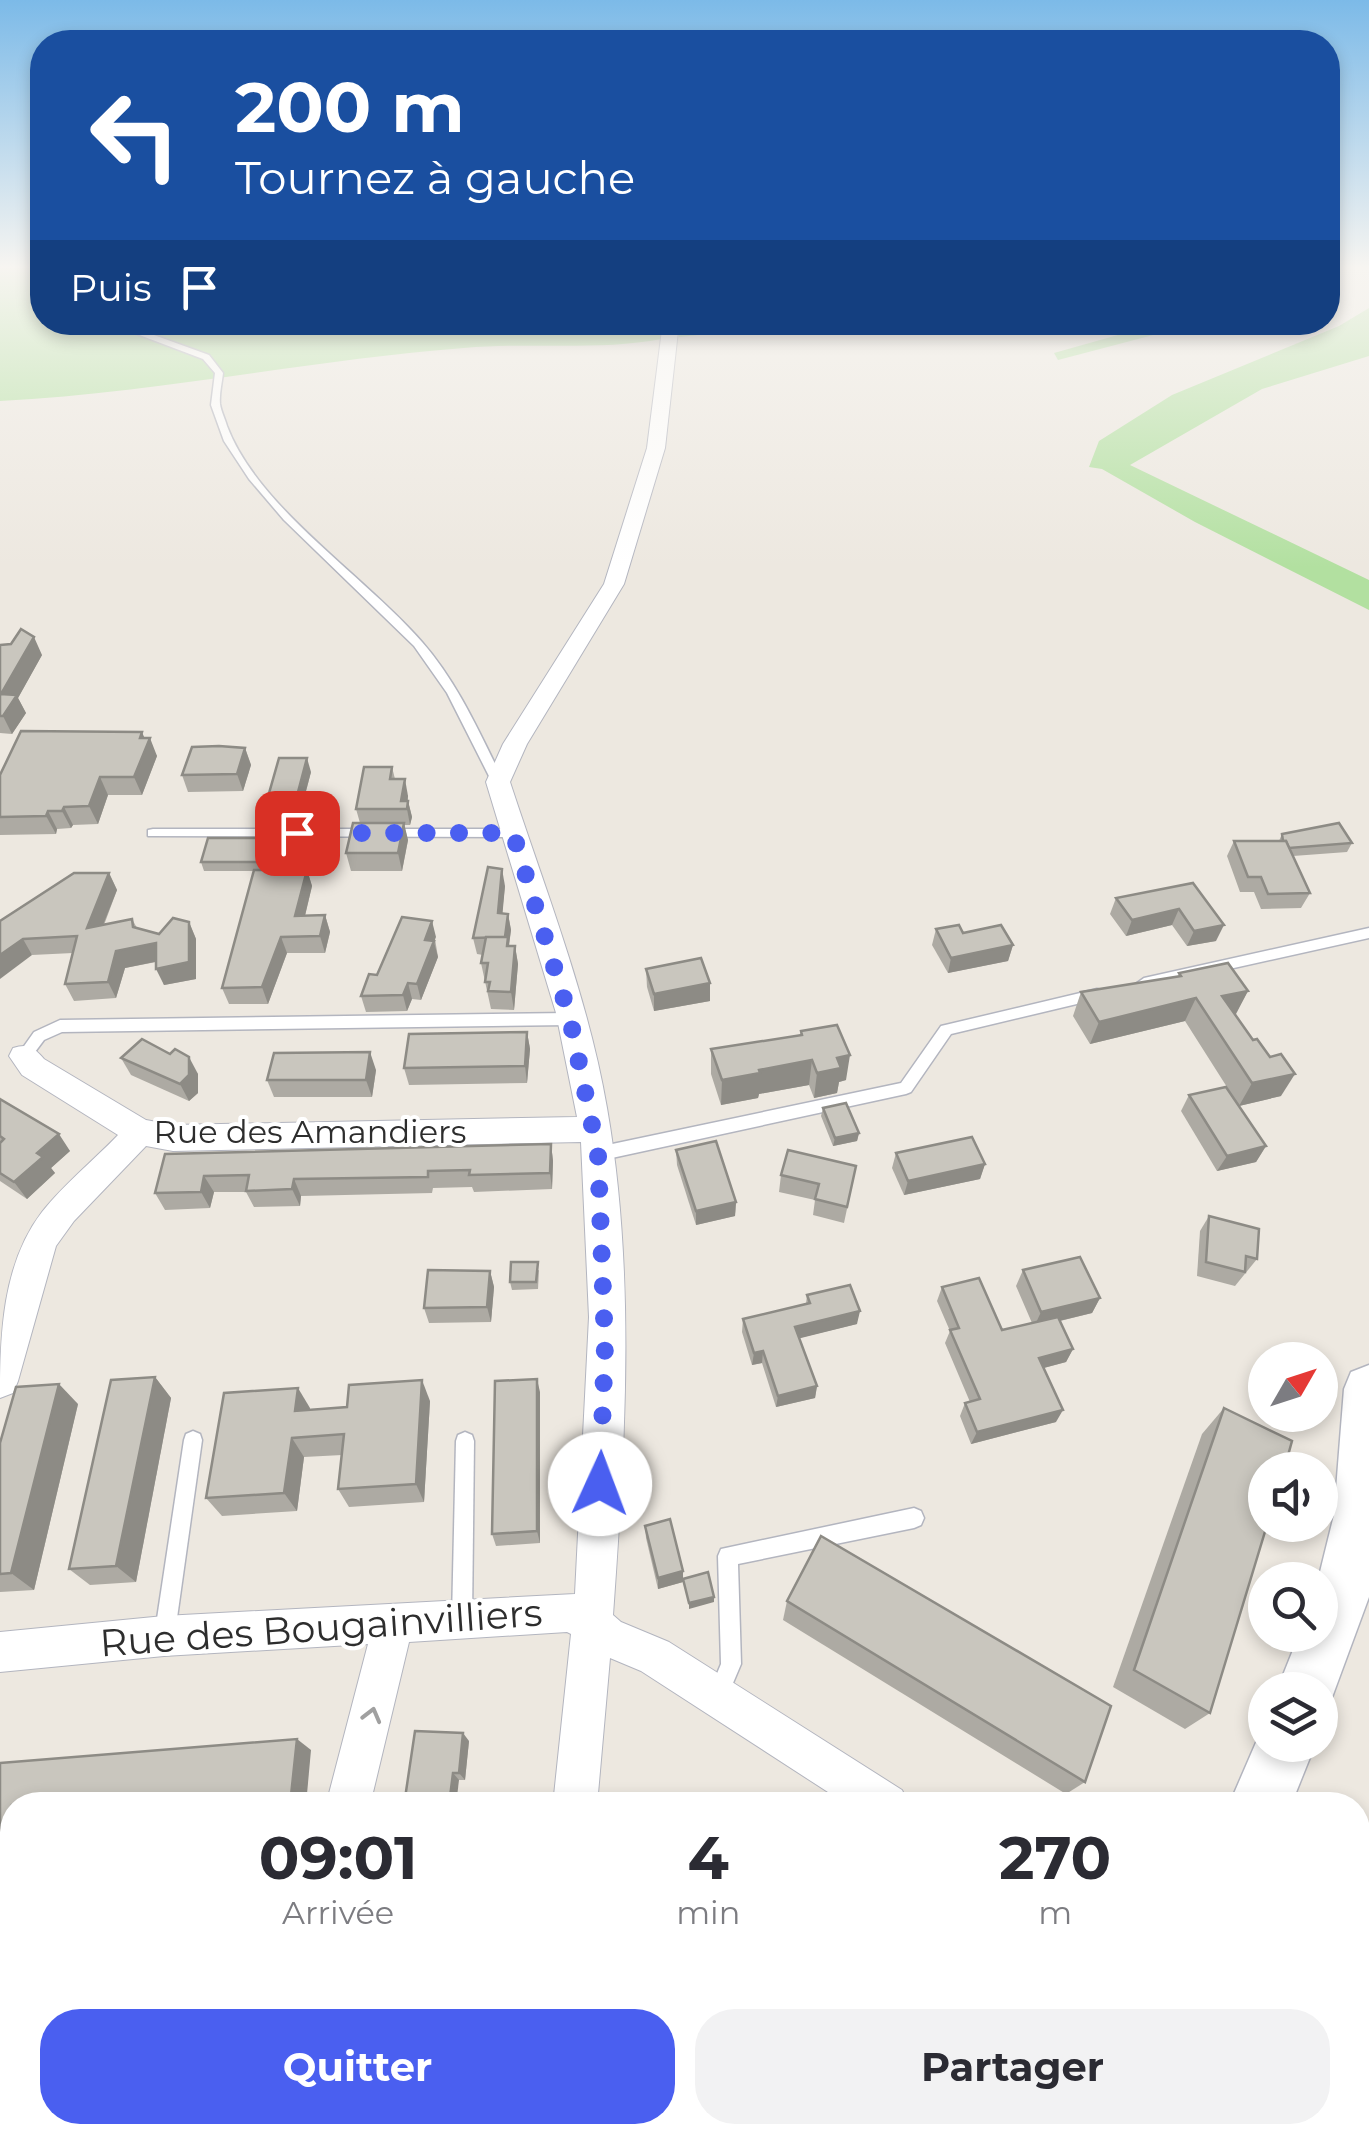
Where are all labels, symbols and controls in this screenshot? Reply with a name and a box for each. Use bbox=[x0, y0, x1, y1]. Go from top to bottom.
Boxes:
text: 200 m bbox=[235, 64, 465, 150]
icon: left bbox=[70, 70, 200, 200]
text: Tournez à gauche bbox=[235, 150, 635, 205]
icon: arrive bbox=[172, 260, 227, 315]
text: Puis bbox=[70, 264, 152, 311]
pin bbox=[255, 791, 340, 876]
icon: arrive bbox=[270, 806, 325, 861]
street label: Rue des Amandiers bbox=[154, 1112, 466, 1151]
north arrow bbox=[1248, 1342, 1338, 1432]
map controls bbox=[1248, 1342, 1338, 1762]
position arrow bbox=[548, 1432, 652, 1536]
button: sound bbox=[1248, 1452, 1338, 1542]
button: search bbox=[1248, 1562, 1338, 1652]
street label: Rue des Bougainvilliers bbox=[98, 1589, 544, 1666]
button: layers bbox=[1248, 1672, 1338, 1762]
one-way arrow bbox=[360, 1707, 381, 1724]
text: 09:01 bbox=[259, 1821, 417, 1894]
text: 4 bbox=[688, 1821, 729, 1894]
text: 270 bbox=[999, 1821, 1111, 1894]
text: Arrivée bbox=[282, 1893, 394, 1932]
text: min bbox=[676, 1893, 740, 1932]
text: m bbox=[1038, 1893, 1072, 1932]
button: Quitter bbox=[40, 2009, 675, 2124]
button: Partager bbox=[695, 2009, 1330, 2124]

